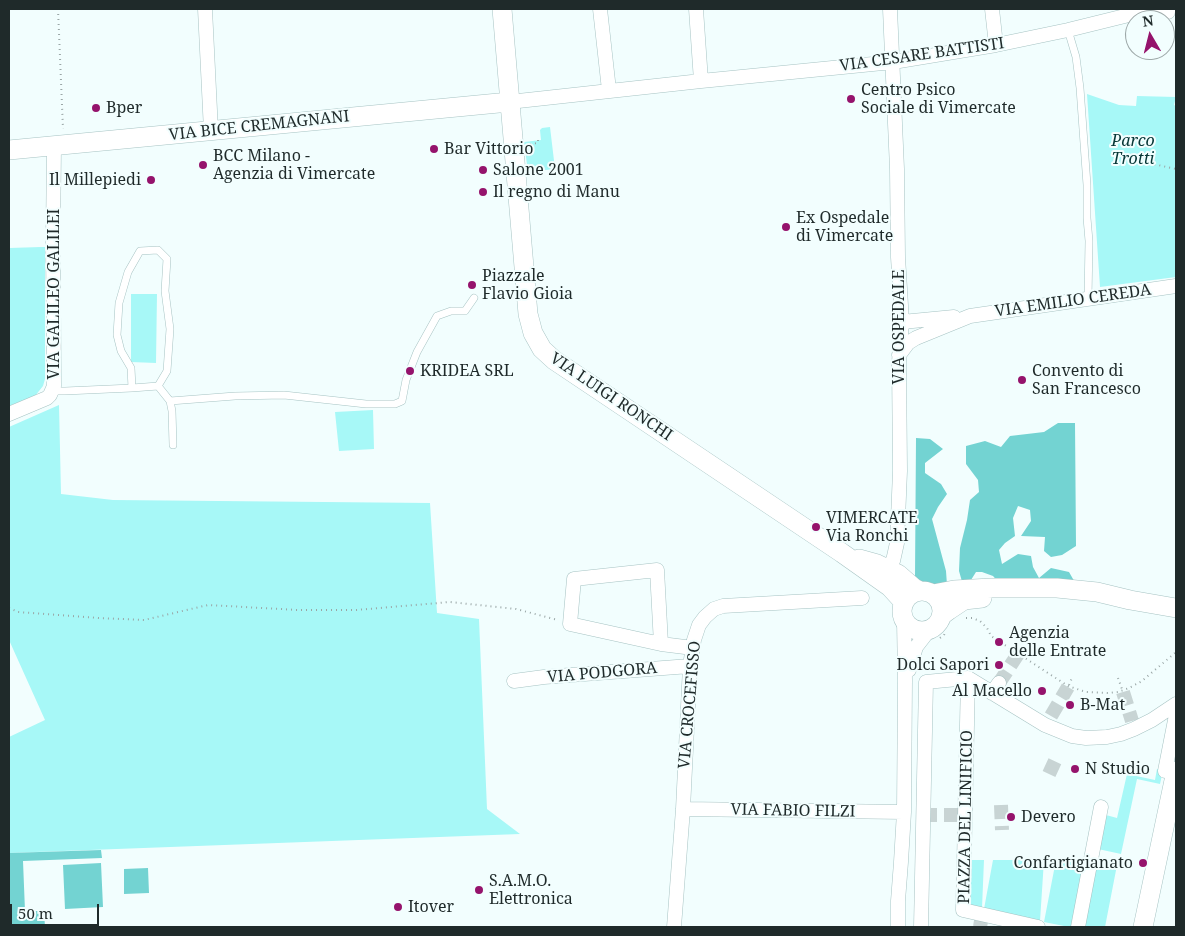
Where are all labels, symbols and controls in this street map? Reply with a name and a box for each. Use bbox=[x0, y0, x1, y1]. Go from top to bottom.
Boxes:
north arrow bbox=[1125, 10, 1175, 60]
text: N bbox=[1141, 10, 1155, 31]
street label: VIA CESARE BATTISTI bbox=[838, 34, 1006, 76]
place label: Centro Psico Sociale di Vimercate bbox=[861, 80, 1016, 118]
marker: Centro Psico Sociale di Vimercate bbox=[845, 93, 857, 105]
place label: Bper bbox=[106, 98, 142, 118]
marker: Bper bbox=[90, 102, 102, 114]
street label: VIA BICE CREMAGNANI bbox=[168, 107, 350, 145]
park label: Parco Trotti bbox=[1111, 131, 1155, 169]
place label: Bar Vittorio bbox=[444, 139, 533, 159]
marker: Bar Vittorio bbox=[428, 143, 440, 155]
place label: BCC Milano - Agenzia di Vimercate bbox=[213, 146, 375, 184]
marker: BCC Milano - Agenzia di Vimercate bbox=[197, 159, 209, 171]
place label: Salone 2001 bbox=[493, 160, 584, 180]
marker: Salone 2001 bbox=[477, 164, 489, 176]
place label: Il Millepiedi bbox=[49, 170, 141, 190]
marker: Il Millepiedi bbox=[145, 174, 157, 186]
place label: Il regno di Manu bbox=[493, 182, 620, 202]
marker: Il regno di Manu bbox=[477, 186, 489, 198]
place label: Ex Ospedale di Vimercate bbox=[796, 208, 893, 246]
street label: VIA GALILEO GALILEI bbox=[44, 209, 64, 379]
marker: Ex Ospedale di Vimercate bbox=[780, 221, 792, 233]
place label: Piazzale Flavio Gioia bbox=[482, 266, 573, 304]
street label: VIA OSPEDALE bbox=[889, 270, 909, 384]
marker: Piazzale Flavio Gioia bbox=[466, 279, 478, 291]
street label: VIA EMILIO CEREDA bbox=[994, 281, 1152, 321]
street label: VIA LUIGI RONCHI bbox=[546, 349, 676, 445]
place label: KRIDEA SRL bbox=[420, 361, 514, 381]
place label: Convento di San Francesco bbox=[1032, 361, 1141, 399]
marker: KRIDEA SRL bbox=[404, 365, 416, 377]
marker: Convento di San Francesco bbox=[1016, 374, 1028, 386]
place label: VIMERCATE Via Ronchi bbox=[826, 508, 918, 546]
marker: VIMERCATE Via Ronchi bbox=[810, 521, 822, 533]
place label: Agenzia delle Entrate bbox=[1009, 623, 1106, 661]
marker: Agenzia delle Entrate bbox=[993, 636, 1005, 648]
street label: VIA CROCEFISSO bbox=[675, 640, 705, 770]
place label: Dolci Sapori bbox=[897, 655, 989, 675]
street label: VIA PODGORA bbox=[546, 659, 658, 687]
marker: Dolci Sapori bbox=[993, 659, 1005, 671]
place label: Al Macello bbox=[952, 681, 1032, 701]
marker: Al Macello bbox=[1036, 685, 1048, 697]
place label: B-Mat bbox=[1080, 695, 1125, 715]
marker: B-Mat bbox=[1064, 699, 1076, 711]
street label: PIAZZA DEL LINIFICIO bbox=[955, 730, 977, 904]
place label: N Studio bbox=[1085, 759, 1150, 779]
marker: N Studio bbox=[1069, 763, 1081, 775]
street label: VIA FABIO FILZI bbox=[730, 800, 856, 822]
place label: Devero bbox=[1021, 807, 1076, 827]
marker: Devero bbox=[1005, 811, 1017, 823]
place label: Confartigianato bbox=[1013, 853, 1133, 873]
marker: Confartigianato bbox=[1137, 857, 1149, 869]
place label: S.A.M.O. Elettronica bbox=[489, 871, 573, 909]
marker: S.A.M.O. Elettronica bbox=[473, 884, 485, 896]
scale bar bbox=[12, 894, 101, 926]
place label: Itover bbox=[408, 897, 454, 917]
marker: Itover bbox=[392, 901, 404, 913]
text: 50 m bbox=[18, 903, 53, 923]

